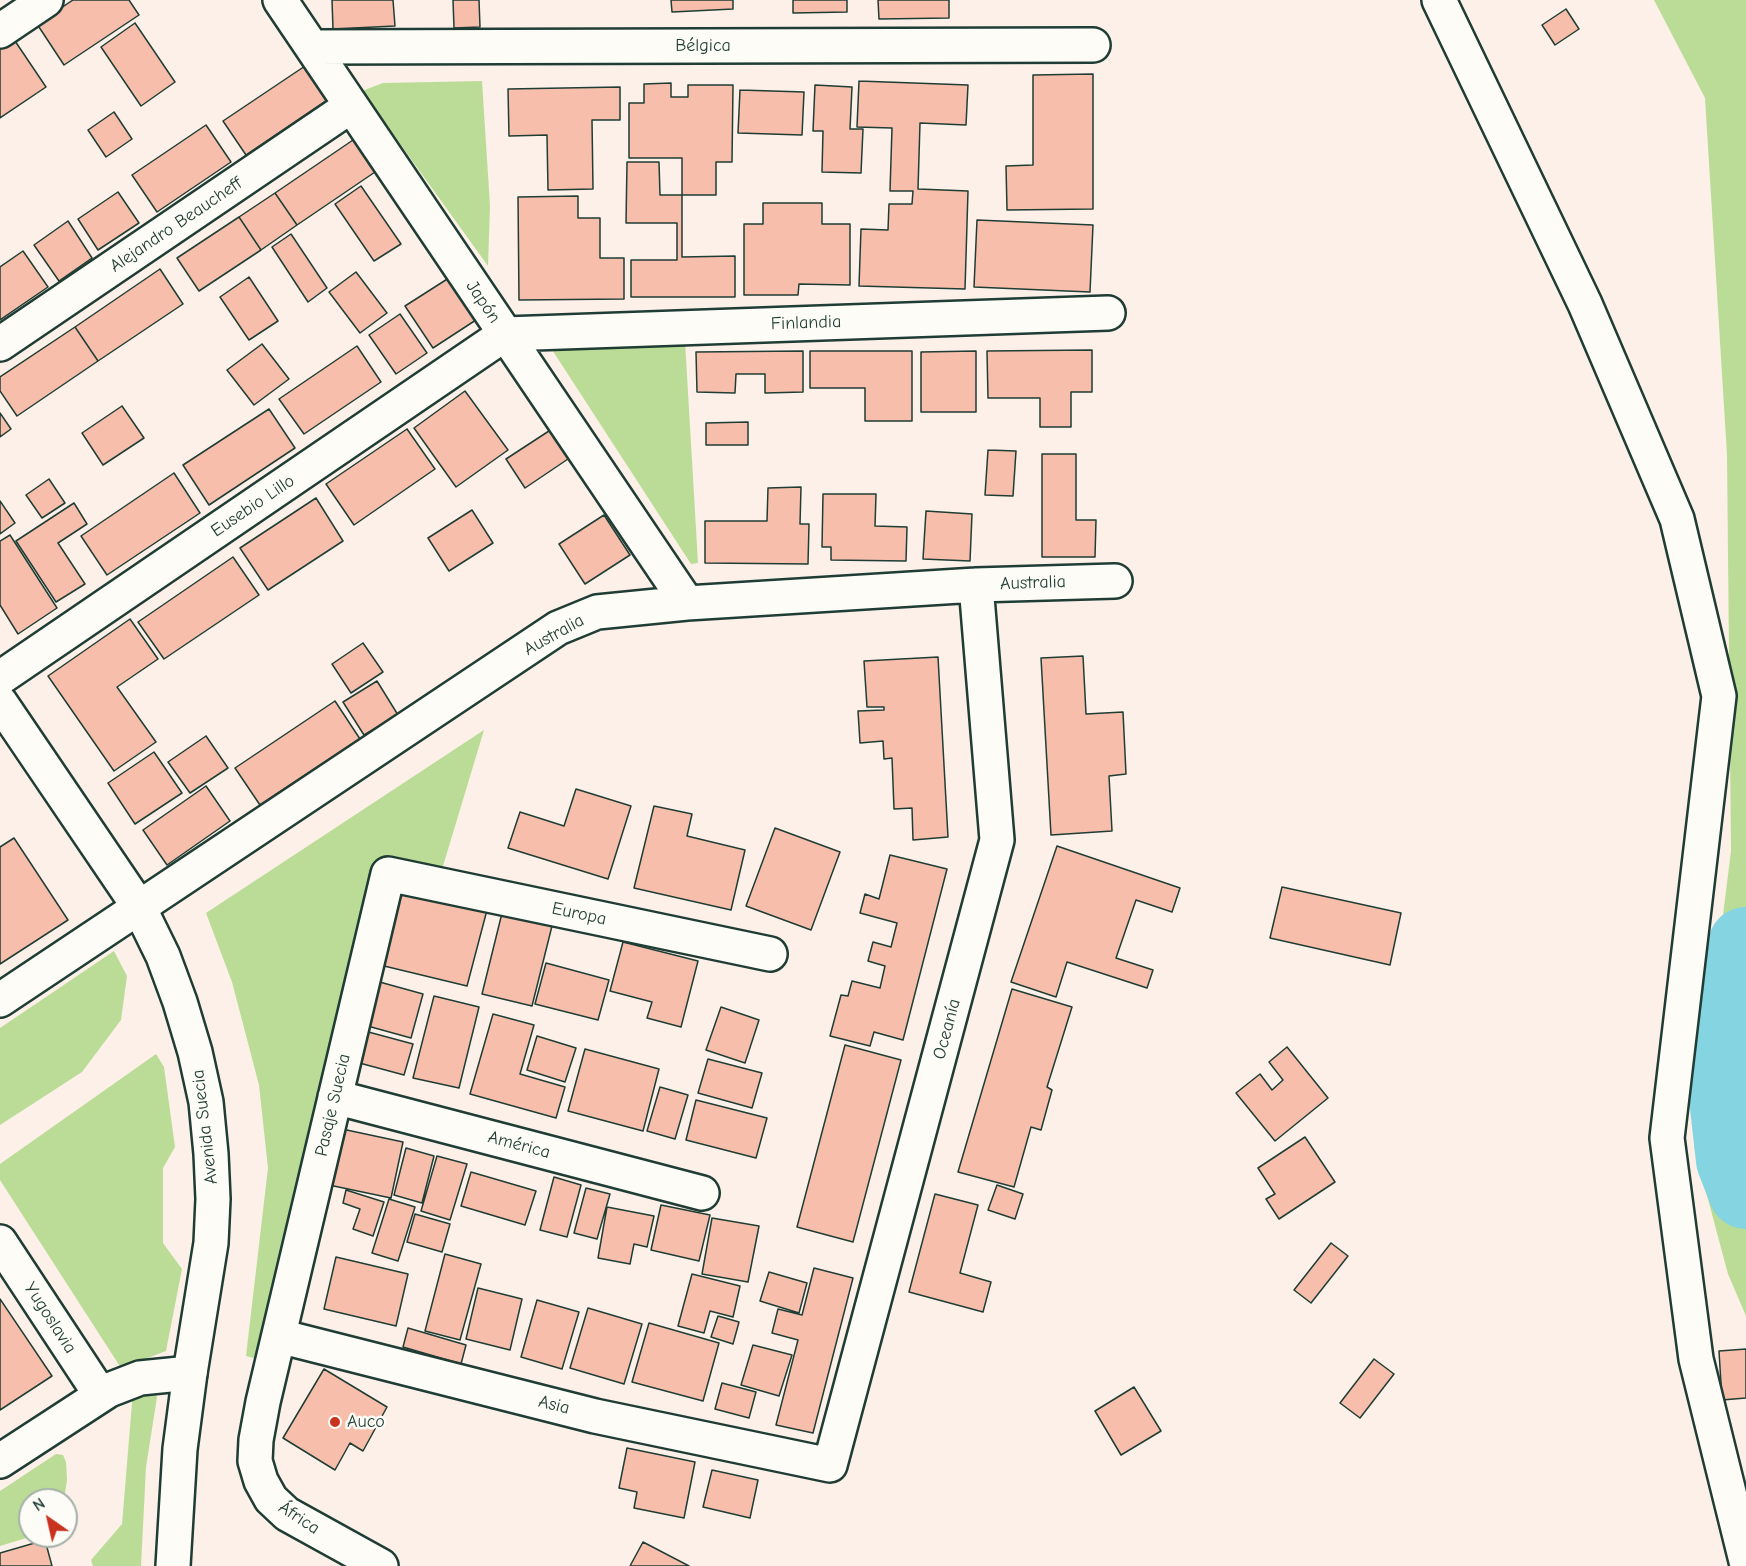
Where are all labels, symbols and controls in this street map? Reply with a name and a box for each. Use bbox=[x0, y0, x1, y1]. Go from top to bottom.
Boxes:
street label: Bélgica bbox=[675, 35, 731, 57]
street label: Alejandro Beaucheff bbox=[106, 173, 246, 277]
street label: Japón bbox=[461, 277, 505, 327]
street label: Finlandia bbox=[770, 311, 842, 335]
street label: Eusebio Lillo bbox=[207, 470, 299, 542]
street label: Australia bbox=[1000, 571, 1066, 595]
street label: Australia bbox=[520, 610, 588, 660]
street label: Europa bbox=[550, 898, 608, 930]
street label: Oceanía bbox=[929, 996, 965, 1062]
street label: Pasaje Suecia bbox=[311, 1052, 355, 1158]
street label: Avenida Suecia bbox=[187, 1068, 223, 1186]
street label: América bbox=[486, 1126, 552, 1164]
street label: Yugoslavia bbox=[19, 1278, 81, 1358]
street label: Asia bbox=[536, 1391, 572, 1419]
place label: Auco bbox=[347, 1411, 385, 1433]
marker: Auco bbox=[328, 1415, 342, 1429]
north arrow bbox=[18, 1488, 78, 1548]
text: N bbox=[30, 1494, 48, 1515]
street label: África bbox=[274, 1497, 324, 1539]

